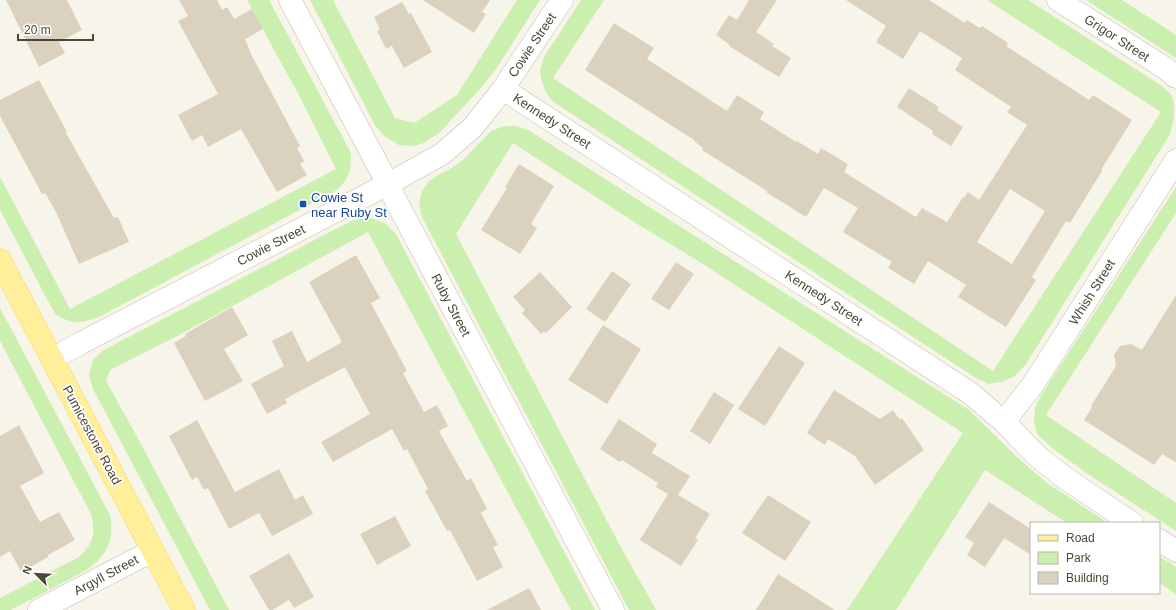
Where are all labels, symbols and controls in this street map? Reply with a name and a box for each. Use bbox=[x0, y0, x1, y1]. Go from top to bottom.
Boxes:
street label: Cowie Street bbox=[505, 10, 559, 80]
street label: Grigor Street bbox=[1082, 11, 1153, 65]
scale bar bbox=[18, 16, 93, 42]
text: 20 m bbox=[24, 23, 51, 37]
street label: Kennedy Street bbox=[510, 90, 594, 152]
place label: Cowie St near Ruby St bbox=[311, 190, 387, 220]
marker: Cowie St near Ruby St bbox=[298, 199, 308, 209]
street label: Cowie Street bbox=[234, 221, 308, 269]
street label: Whish Street bbox=[1066, 256, 1118, 328]
street label: Kennedy Street bbox=[782, 267, 866, 329]
street label: Ruby Street bbox=[428, 271, 474, 339]
street label: Pumicestone Road bbox=[60, 383, 124, 487]
legend bbox=[1030, 522, 1160, 594]
text: Road bbox=[1066, 531, 1095, 545]
text: Park bbox=[1066, 551, 1092, 565]
street label: Argyll Street bbox=[71, 552, 141, 598]
north arrow bbox=[16, 554, 56, 594]
text: N bbox=[20, 564, 34, 576]
text: Building bbox=[1066, 571, 1109, 585]

